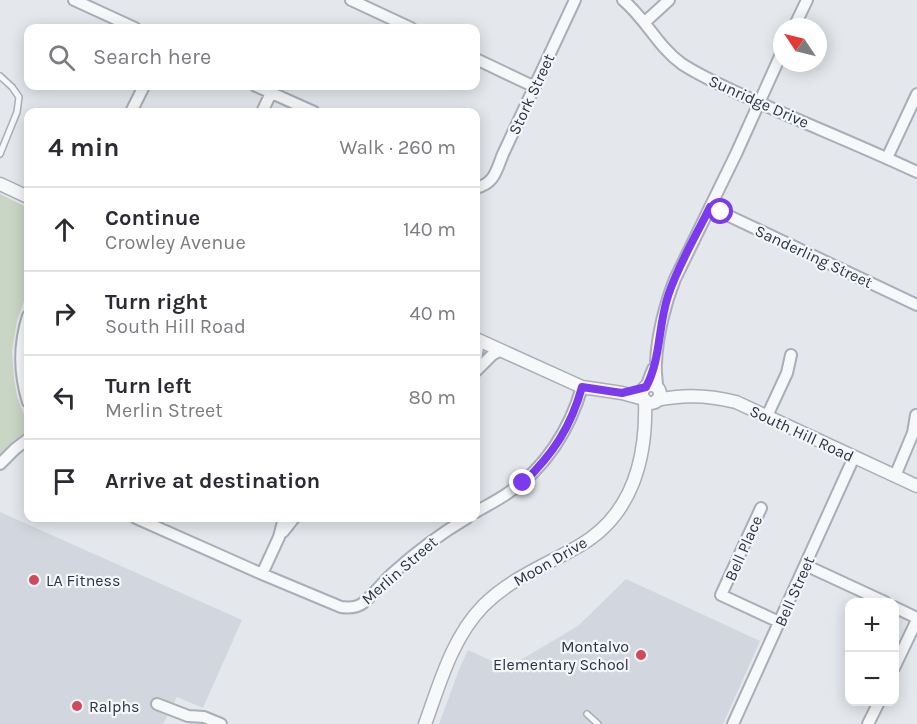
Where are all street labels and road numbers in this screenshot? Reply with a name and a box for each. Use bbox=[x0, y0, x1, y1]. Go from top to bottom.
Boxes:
street label: Stork Street bbox=[504, 51, 558, 138]
street label: Sunridge Drive bbox=[706, 71, 812, 132]
street label: Sanderling Street bbox=[752, 221, 875, 292]
street label: South Hill Road bbox=[747, 401, 857, 466]
street label: Bell Place bbox=[721, 513, 766, 584]
street label: Merlin Street bbox=[358, 532, 441, 608]
street label: Moon Drive bbox=[510, 533, 590, 590]
street label: Bell Street bbox=[771, 553, 818, 629]

